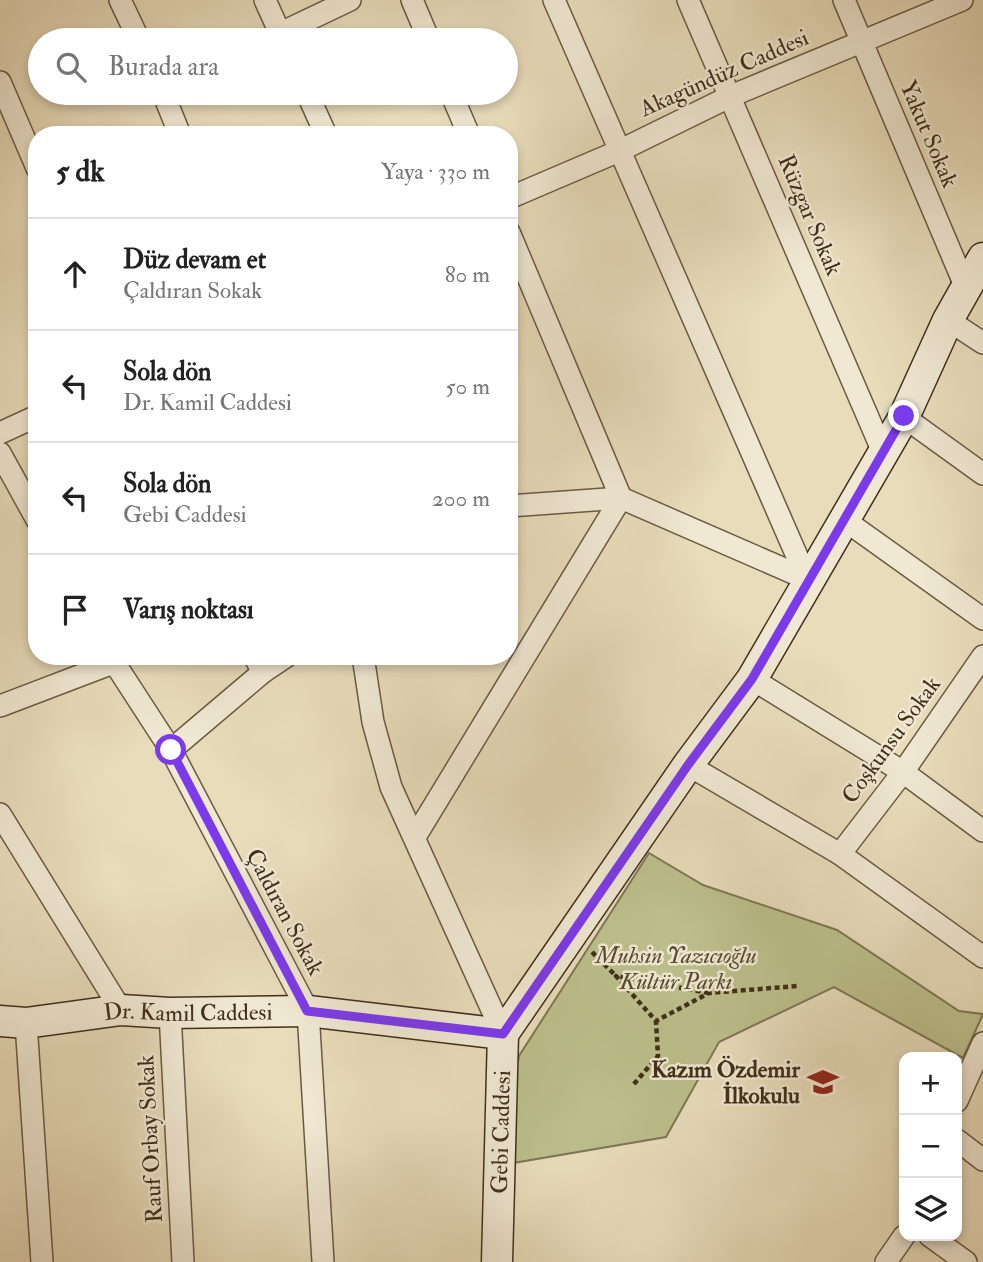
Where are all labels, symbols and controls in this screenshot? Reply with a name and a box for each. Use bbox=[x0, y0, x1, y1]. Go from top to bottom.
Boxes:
street label: Akagündüz Caddesi bbox=[634, 23, 813, 124]
search box bbox=[28, 28, 518, 105]
icon: search bbox=[52, 48, 90, 86]
text: Burada ara bbox=[108, 51, 219, 83]
street label: Yakut Sokak bbox=[894, 76, 964, 192]
street label: Rüzgar Sokak bbox=[772, 150, 848, 280]
text: 5 dk bbox=[56, 153, 105, 190]
text: Yaya · 330 m bbox=[381, 157, 490, 186]
text: Düz devam et bbox=[123, 244, 266, 276]
icon: ahead bbox=[56, 255, 94, 293]
text: 80 m bbox=[445, 260, 490, 289]
text: Çaldıran Sokak bbox=[123, 276, 262, 305]
text: Sola dön bbox=[123, 356, 211, 388]
icon: left bbox=[56, 367, 94, 405]
text: 50 m bbox=[446, 372, 490, 401]
text: Dr. Kamil Caddesi bbox=[123, 388, 292, 417]
route end bbox=[888, 400, 919, 431]
text: Sola dön bbox=[123, 468, 211, 500]
icon: left bbox=[56, 479, 94, 517]
text: 200 m bbox=[432, 484, 490, 513]
text: Gebi Caddesi bbox=[123, 500, 247, 529]
icon: arrive bbox=[56, 591, 94, 629]
text: Varış noktası bbox=[123, 594, 254, 626]
street label: Coşkunsu Sokak bbox=[835, 671, 947, 809]
route start bbox=[155, 734, 186, 765]
street label: Çaldıran Sokak bbox=[240, 844, 330, 980]
park label: Muhsin Yazıcıoğlu Kültür Parkı bbox=[594, 941, 756, 996]
street label: Dr. Kamil Caddesi bbox=[102, 995, 273, 1028]
map controls bbox=[899, 1052, 962, 1241]
button: + bbox=[899, 1052, 962, 1115]
street label: Rauf Orbay Sokak bbox=[131, 1054, 169, 1224]
place label: Kazım Özdemir İlkokulu bbox=[651, 1055, 800, 1110]
school or university icon: Kazım Özdemir İlkokulu bbox=[806, 1065, 840, 1099]
street label: Gebi Caddesi bbox=[484, 1070, 517, 1194]
button: − bbox=[899, 1115, 962, 1178]
button: layers bbox=[899, 1178, 962, 1241]

